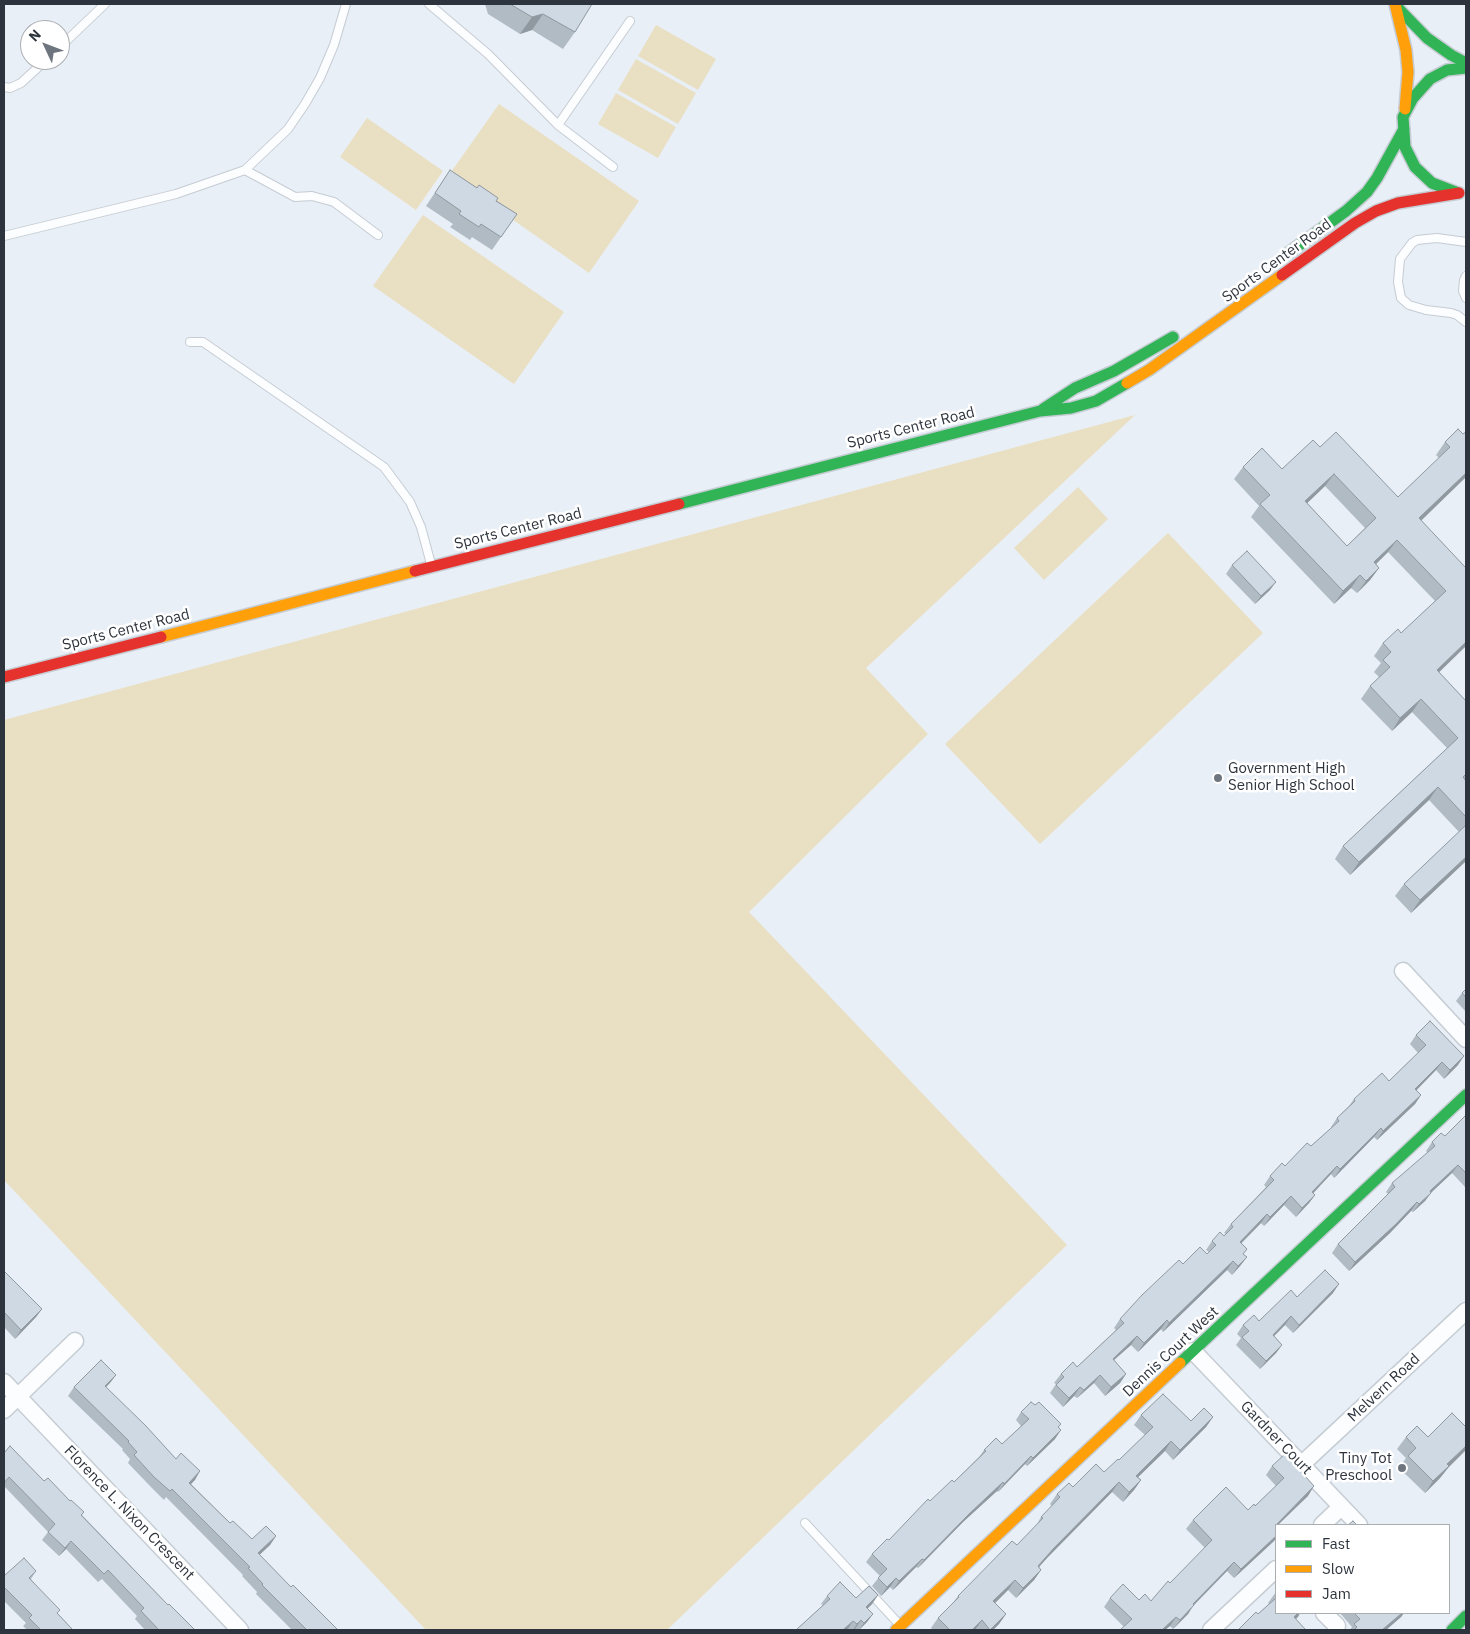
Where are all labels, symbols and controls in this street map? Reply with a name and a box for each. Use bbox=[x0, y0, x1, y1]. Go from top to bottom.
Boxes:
north arrow bbox=[20, 20, 70, 70]
text: N bbox=[25, 26, 45, 45]
street label: Sports Center Road bbox=[1219, 215, 1335, 307]
street label: Sports Center Road bbox=[845, 403, 977, 453]
street label: Sports Center Road bbox=[452, 504, 584, 554]
street label: Sports Center Road bbox=[60, 605, 192, 655]
place label: Government High Senior High School bbox=[1228, 760, 1355, 795]
marker: Government High Senior High School bbox=[1212, 772, 1224, 784]
street label: Dennis Court West bbox=[1119, 1303, 1223, 1401]
street label: Melvern Road bbox=[1344, 1350, 1424, 1426]
street label: Gardner Court bbox=[1236, 1397, 1316, 1479]
street label: Florence L. Nixon Crescent bbox=[60, 1442, 198, 1584]
place label: Tiny Tot Preschool bbox=[1325, 1450, 1392, 1485]
marker: Tiny Tot Preschool bbox=[1396, 1462, 1408, 1474]
legend bbox=[1275, 1524, 1450, 1614]
text: Fast bbox=[1322, 1534, 1350, 1553]
text: Slow bbox=[1322, 1559, 1355, 1578]
text: Jam bbox=[1322, 1584, 1351, 1603]

